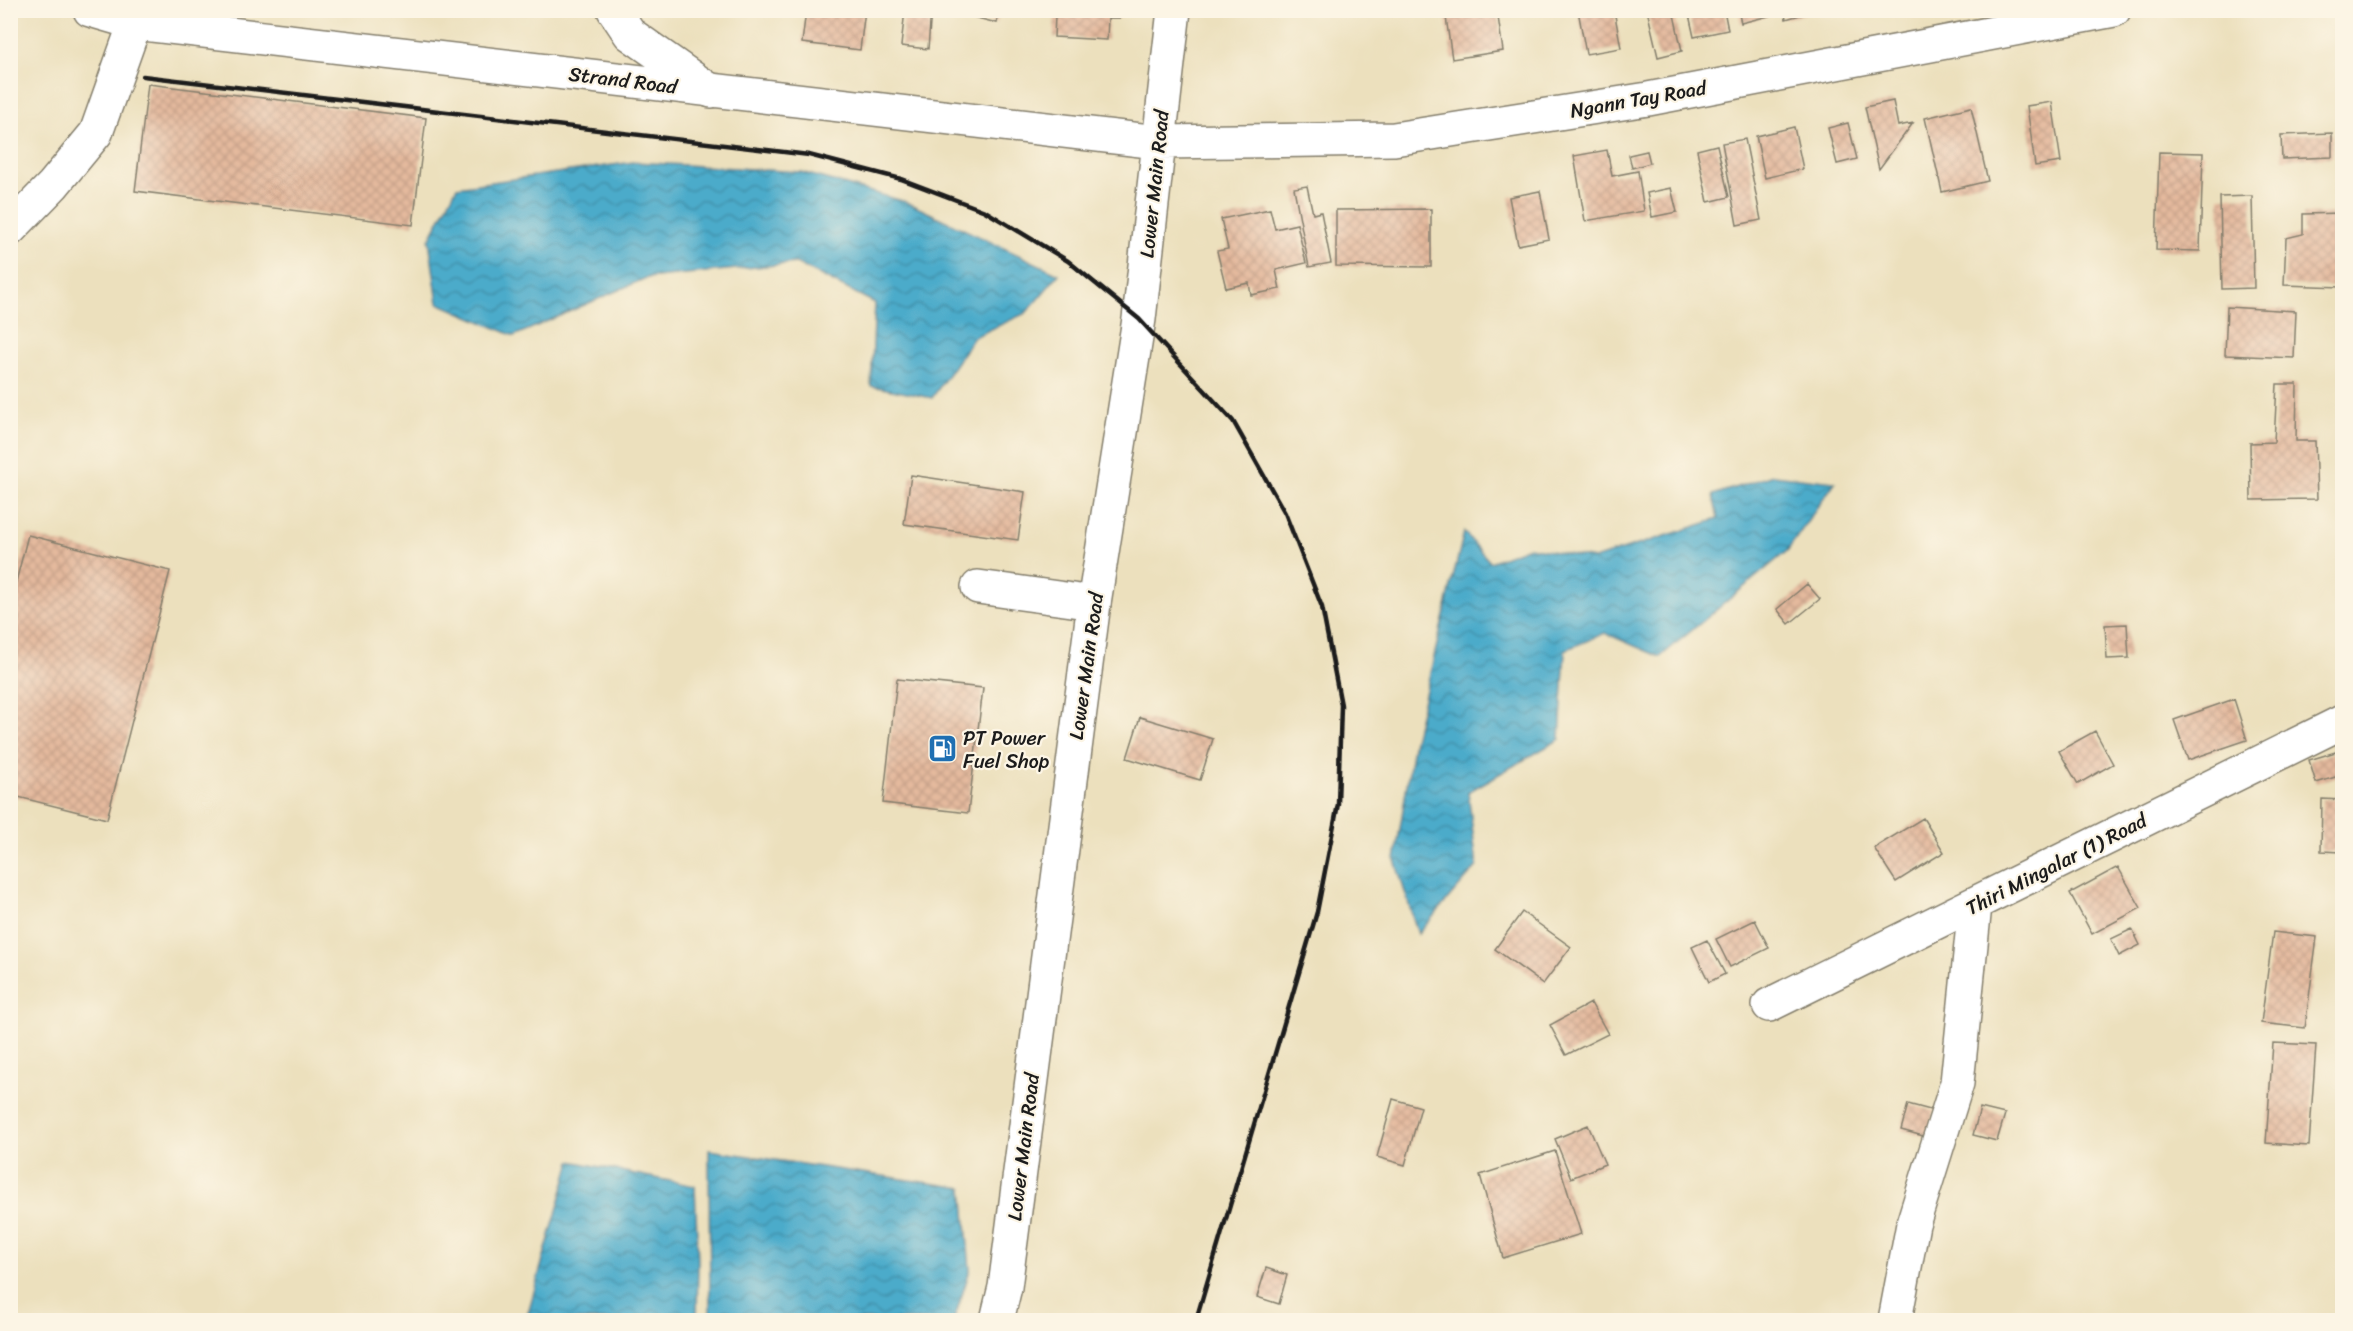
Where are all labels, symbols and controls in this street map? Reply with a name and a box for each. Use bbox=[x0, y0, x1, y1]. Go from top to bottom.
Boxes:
street label: Strand Road bbox=[567, 56, 681, 105]
street label: Ngann Tay Road bbox=[1567, 70, 1710, 129]
street label: Lower Main Road bbox=[1129, 107, 1180, 260]
street label: Lower Main Road bbox=[1059, 589, 1114, 742]
place label: PT Power Fuel Shop bbox=[963, 721, 1050, 779]
fuel station icon: PT Power Fuel Shop bbox=[926, 733, 958, 765]
street label: Thiri Mingalar (1) Road bbox=[1959, 803, 2154, 925]
street label: Lower Main Road bbox=[997, 1070, 1050, 1223]

